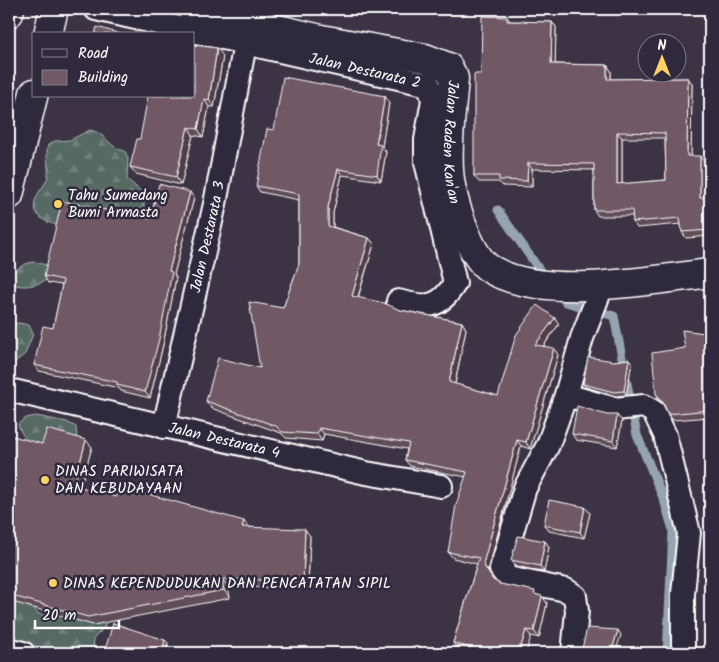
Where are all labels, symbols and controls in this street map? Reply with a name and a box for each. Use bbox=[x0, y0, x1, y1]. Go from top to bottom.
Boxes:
legend bbox=[32, 32, 195, 98]
north arrow bbox=[636, 32, 686, 82]
text: N bbox=[658, 35, 667, 57]
text: Road bbox=[78, 42, 109, 66]
street label: Jalan Destarata 2 bbox=[307, 47, 423, 96]
text: Building bbox=[78, 66, 128, 90]
street label: Jalan Raden Kan'an bbox=[436, 79, 466, 207]
street label: Jalan Destarata 3 bbox=[184, 179, 232, 295]
place label: Tahu Sumedang Bumi Armasta bbox=[68, 184, 168, 225]
marker: Tahu Sumedang Bumi Armasta bbox=[52, 198, 64, 210]
street label: Jalan Destarata 4 bbox=[166, 416, 282, 466]
place label: DINAS PARIWISATA DAN KEBUDAYAAN bbox=[55, 460, 184, 501]
marker: DINAS PARIWISATA DAN KEBUDAYAAN bbox=[39, 474, 51, 486]
place label: DINAS KEPENDUDUKAN DAN PENCATATAN SIPIL bbox=[63, 572, 391, 596]
marker: DINAS KEPENDUDUKAN DAN PENCATATAN SIPIL bbox=[47, 577, 59, 589]
scale bar bbox=[35, 597, 119, 629]
text: 20 m bbox=[42, 604, 76, 628]

